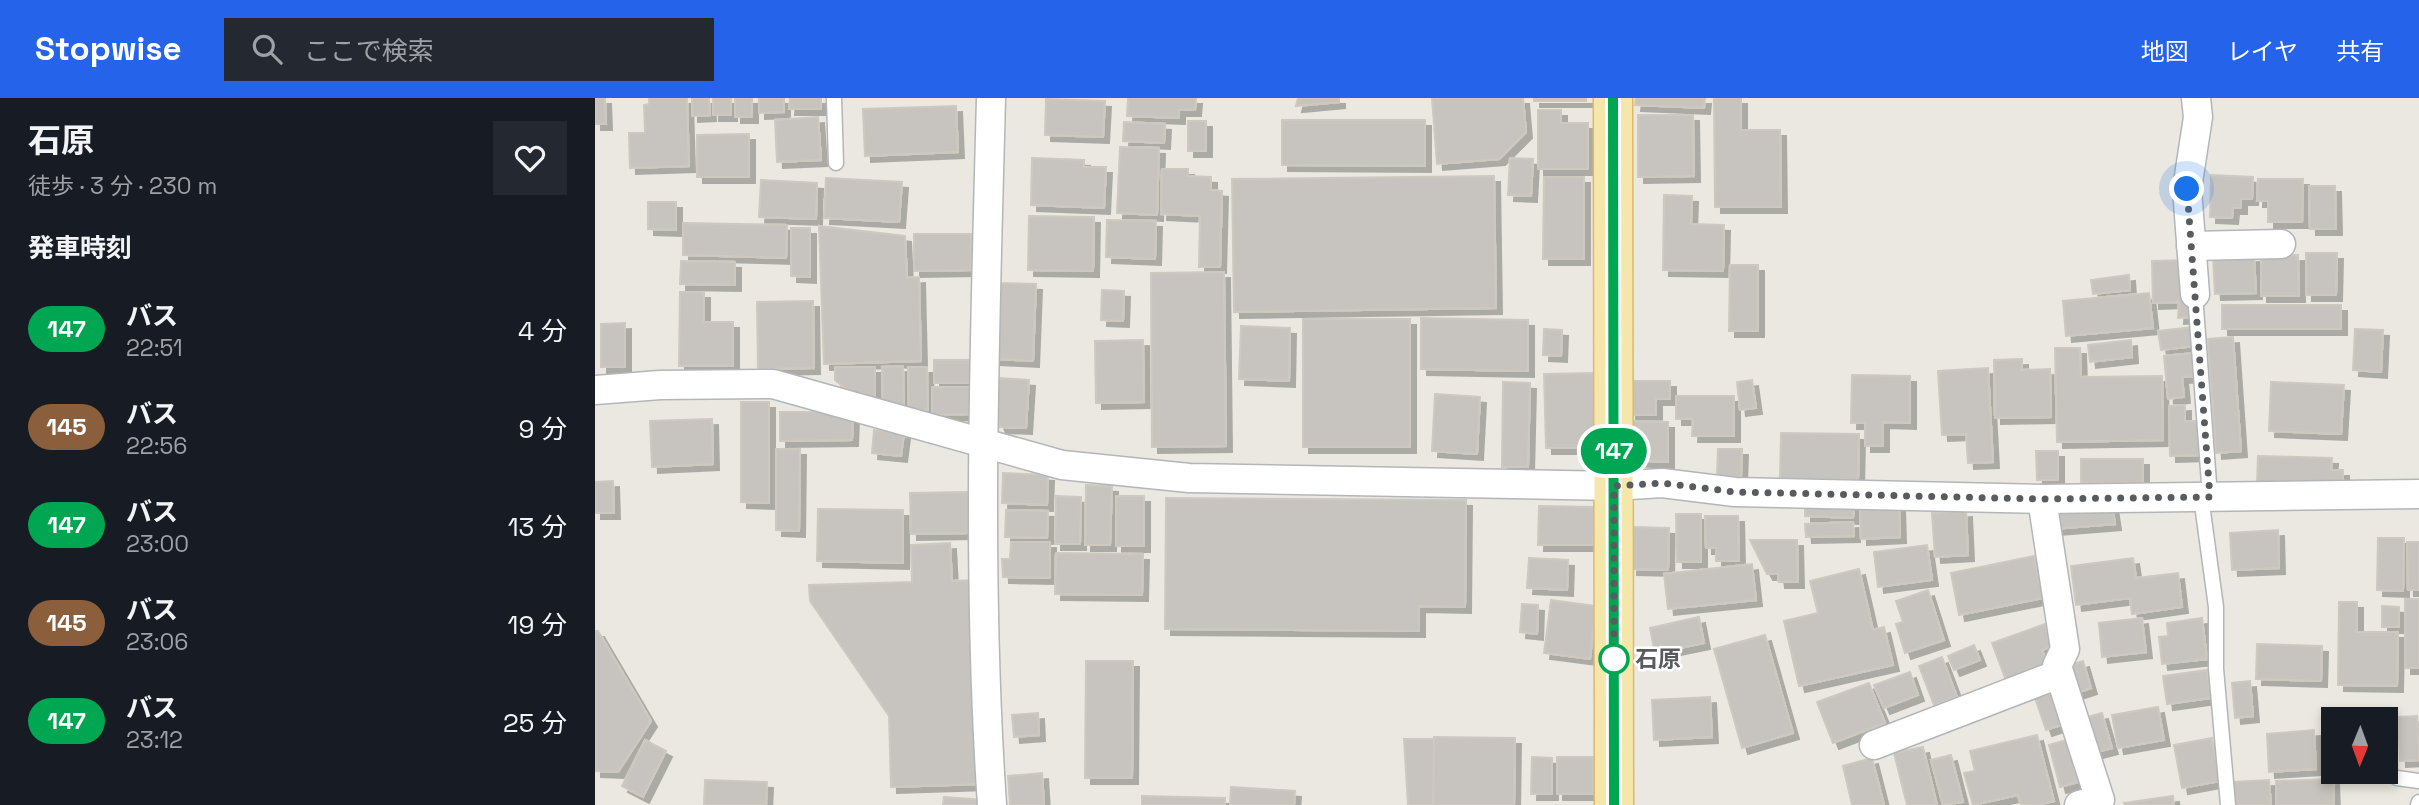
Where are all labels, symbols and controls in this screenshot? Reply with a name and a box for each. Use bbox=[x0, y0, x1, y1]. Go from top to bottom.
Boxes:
search box bbox=[224, 18, 714, 81]
text: Stopwise bbox=[35, 28, 182, 70]
icon: search bbox=[248, 30, 286, 68]
text: ここで検索 bbox=[304, 34, 434, 68]
text: 地図 bbox=[2141, 36, 2189, 67]
text: レイヤ bbox=[2227, 36, 2298, 67]
text: 共有 bbox=[2336, 36, 2384, 67]
text: 石原 bbox=[28, 120, 94, 162]
button: heart bbox=[493, 121, 567, 195]
text: 徒歩 · 3 分 · 230 m bbox=[28, 171, 217, 201]
your location bbox=[2169, 171, 2204, 206]
text: 発車時刻 bbox=[28, 231, 132, 265]
text: バス bbox=[126, 299, 178, 333]
text: 147 bbox=[47, 313, 86, 344]
text: 4 分 bbox=[518, 314, 567, 348]
text: 22:51 bbox=[126, 333, 183, 363]
text: バス bbox=[126, 397, 178, 431]
text: 145 bbox=[46, 411, 87, 442]
text: 9 分 bbox=[518, 412, 567, 446]
line badge: 147 bbox=[1574, 428, 1654, 474]
text: 22:56 bbox=[126, 431, 187, 461]
text: 147 bbox=[1595, 435, 1633, 466]
text: バス bbox=[126, 495, 178, 529]
text: 147 bbox=[47, 509, 86, 540]
text: 13 分 bbox=[508, 510, 567, 544]
text: 23:00 bbox=[126, 529, 189, 559]
text: バス bbox=[126, 593, 178, 627]
text: 145 bbox=[46, 607, 87, 638]
text: 19 分 bbox=[508, 608, 567, 642]
text: 23:06 bbox=[126, 627, 188, 657]
marker: 石原 bbox=[1599, 644, 1629, 674]
place label: 石原 bbox=[1635, 644, 1681, 674]
text: バス bbox=[126, 691, 178, 725]
text: 147 bbox=[47, 705, 86, 736]
text: 25 分 bbox=[503, 706, 567, 740]
north arrow bbox=[2321, 707, 2397, 784]
map controls bbox=[2321, 707, 2398, 784]
text: 23:12 bbox=[126, 725, 183, 755]

